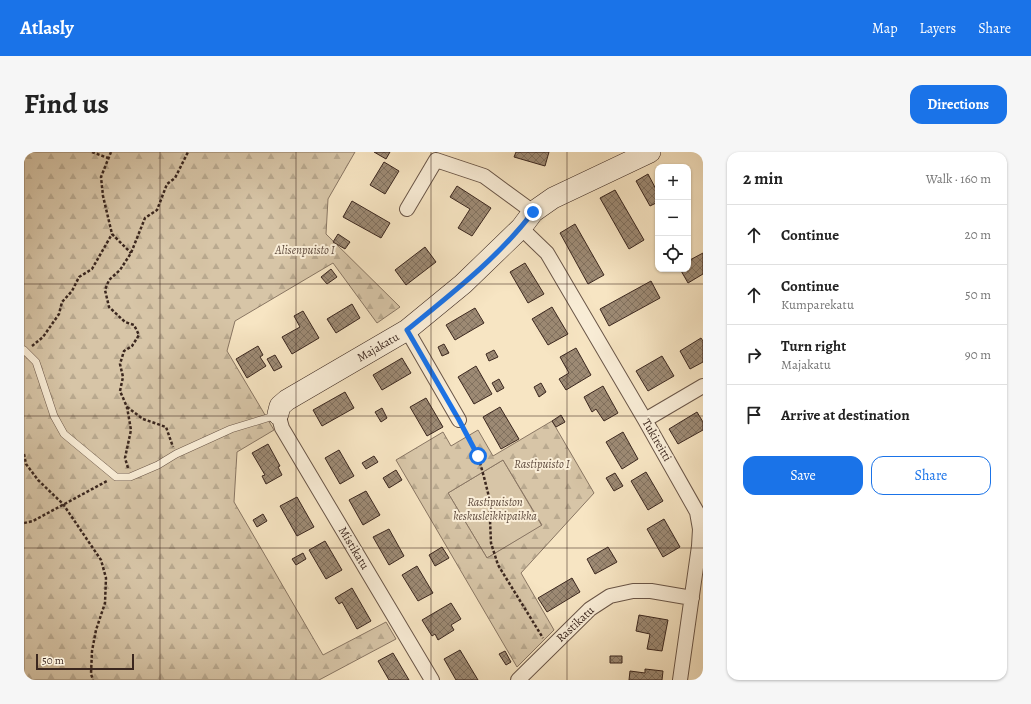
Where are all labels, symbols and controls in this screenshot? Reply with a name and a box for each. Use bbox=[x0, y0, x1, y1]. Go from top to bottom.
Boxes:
text: Atlasly bbox=[20, 15, 74, 41]
text: Map bbox=[872, 19, 898, 38]
text: Layers bbox=[920, 19, 956, 38]
text: Share bbox=[978, 19, 1011, 38]
text: Find us bbox=[24, 85, 109, 123]
button: Directions bbox=[910, 85, 1007, 124]
map controls bbox=[655, 164, 691, 272]
button: + bbox=[655, 164, 691, 200]
text: 2 min bbox=[743, 167, 783, 190]
text: Walk · 160 m bbox=[926, 170, 991, 187]
button: − bbox=[655, 200, 691, 236]
route end bbox=[524, 203, 542, 221]
icon: ahead bbox=[743, 224, 765, 246]
text: Continue bbox=[781, 225, 839, 245]
text: 20 m bbox=[965, 226, 991, 243]
button: locate bbox=[655, 236, 691, 272]
park label: Alisenpuisto I bbox=[274, 242, 336, 258]
text: Continue bbox=[781, 276, 839, 296]
icon: ahead bbox=[743, 284, 765, 306]
text: 50 m bbox=[965, 286, 991, 303]
text: Kumparekatu bbox=[781, 296, 854, 313]
street label: Majakatu bbox=[354, 328, 402, 365]
text: Turn right bbox=[781, 336, 846, 356]
icon: right bbox=[743, 344, 765, 366]
text: 90 m bbox=[965, 346, 991, 363]
text: Majakatu bbox=[781, 356, 831, 373]
icon: arrive bbox=[743, 404, 765, 426]
text: Arrive at destination bbox=[781, 405, 910, 425]
street label: Tukireitti bbox=[638, 416, 676, 464]
route start bbox=[469, 447, 487, 465]
park label: Rastipuisto I bbox=[514, 456, 571, 472]
button: Save bbox=[743, 456, 863, 495]
button: Share bbox=[871, 456, 991, 495]
park label: Rastipuiston keskusleikkipaikka bbox=[453, 494, 537, 524]
street label: Mistikatu bbox=[335, 524, 373, 573]
street label: Rastikatu bbox=[552, 602, 598, 646]
scale bar bbox=[36, 652, 134, 671]
text: 50 m bbox=[42, 653, 64, 668]

